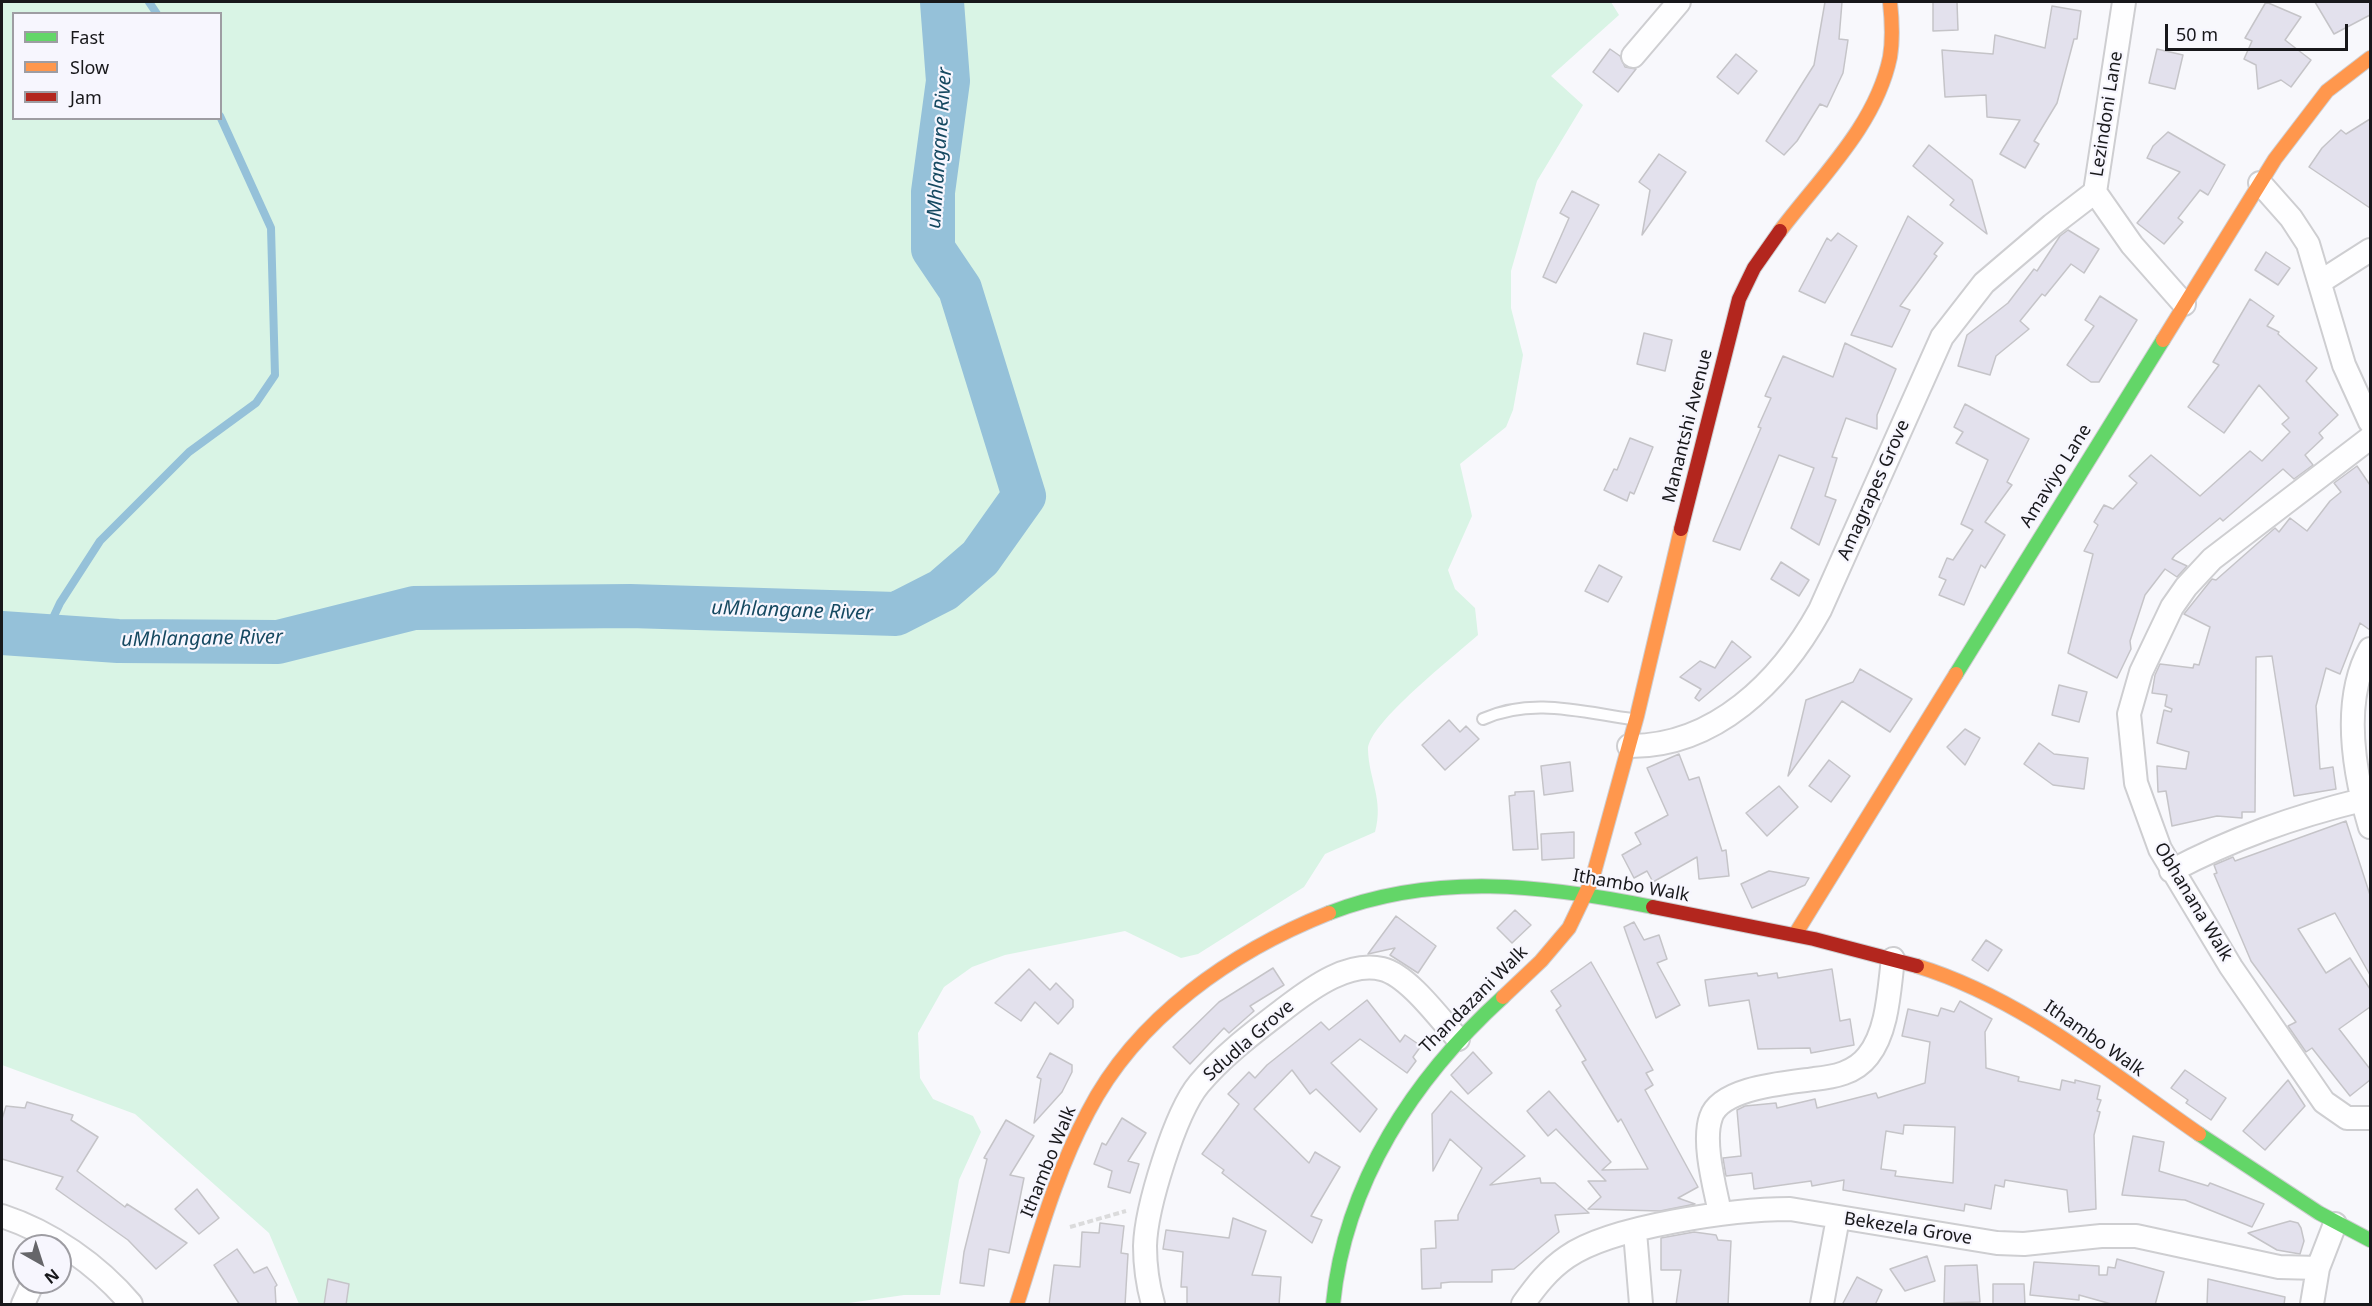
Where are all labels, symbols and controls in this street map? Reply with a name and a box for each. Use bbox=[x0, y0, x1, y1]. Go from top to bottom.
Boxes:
legend bbox=[12, 12, 222, 120]
scale bar bbox=[2168, 12, 2351, 50]
text: 50 m bbox=[2176, 22, 2218, 46]
text: Fast bbox=[70, 25, 105, 49]
street label: Lezindoni Lane bbox=[2086, 50, 2128, 178]
text: Slow bbox=[70, 55, 109, 79]
water label: uMhlangane River bbox=[922, 67, 958, 229]
text: Jam bbox=[70, 85, 102, 109]
street label: Manantshi Avenue bbox=[1658, 347, 1718, 505]
street label: Amagrapes Grove bbox=[1833, 417, 1915, 563]
street label: Amaviyo Lane bbox=[2016, 420, 2096, 532]
water label: uMhlangane River bbox=[711, 596, 873, 626]
water label: uMhlangane River bbox=[121, 626, 283, 652]
street label: Obhanana Walk bbox=[2149, 839, 2237, 965]
street label: Ithambo Walk bbox=[1571, 865, 1691, 907]
street label: Thandazani Walk bbox=[1416, 942, 1532, 1058]
street label: Sdudla Grove bbox=[1199, 996, 1299, 1086]
street label: Ithambo Walk bbox=[2039, 996, 2149, 1082]
street label: Ithambo Walk bbox=[1017, 1103, 1081, 1221]
street label: Bekezela Grove bbox=[1842, 1208, 1974, 1250]
north arrow bbox=[12, 1234, 72, 1294]
text: N bbox=[40, 1264, 64, 1289]

